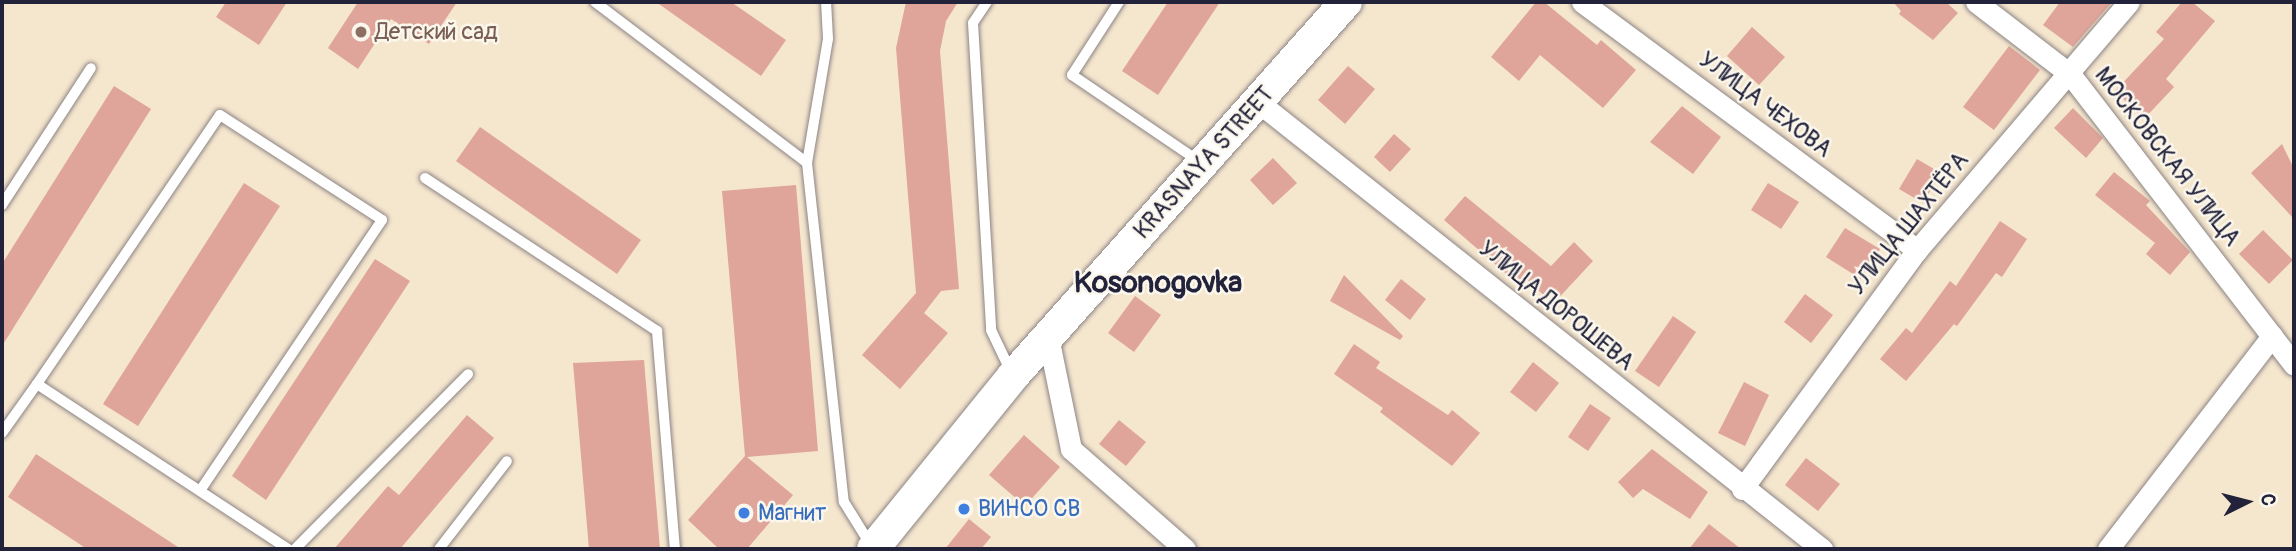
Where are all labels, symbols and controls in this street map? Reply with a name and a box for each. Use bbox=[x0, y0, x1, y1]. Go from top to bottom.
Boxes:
place label: Детский сад bbox=[375, 18, 498, 46]
marker: Детский сад bbox=[353, 24, 369, 40]
street label: УЛИЦА ЧЕХОВА bbox=[1693, 46, 1837, 164]
street label: МОСКОВСКАЯ УЛИЦА bbox=[2089, 62, 2245, 252]
street label: KRASNAYA STREET bbox=[1128, 81, 1280, 245]
street label: УЛИЦА ШАХТЁРА bbox=[1843, 147, 1975, 301]
street label: УЛИЦА ДОРОШЕВА bbox=[1473, 235, 1639, 377]
district label: Kosonogovka bbox=[1074, 265, 1242, 301]
north arrow bbox=[2212, 467, 2282, 537]
text: С bbox=[2255, 493, 2280, 507]
place label: ВИНСО СВ bbox=[978, 495, 1080, 523]
place label: Магнит bbox=[758, 499, 826, 527]
marker: ВИНСО СВ bbox=[956, 501, 972, 517]
marker: Магнит bbox=[736, 505, 752, 521]

